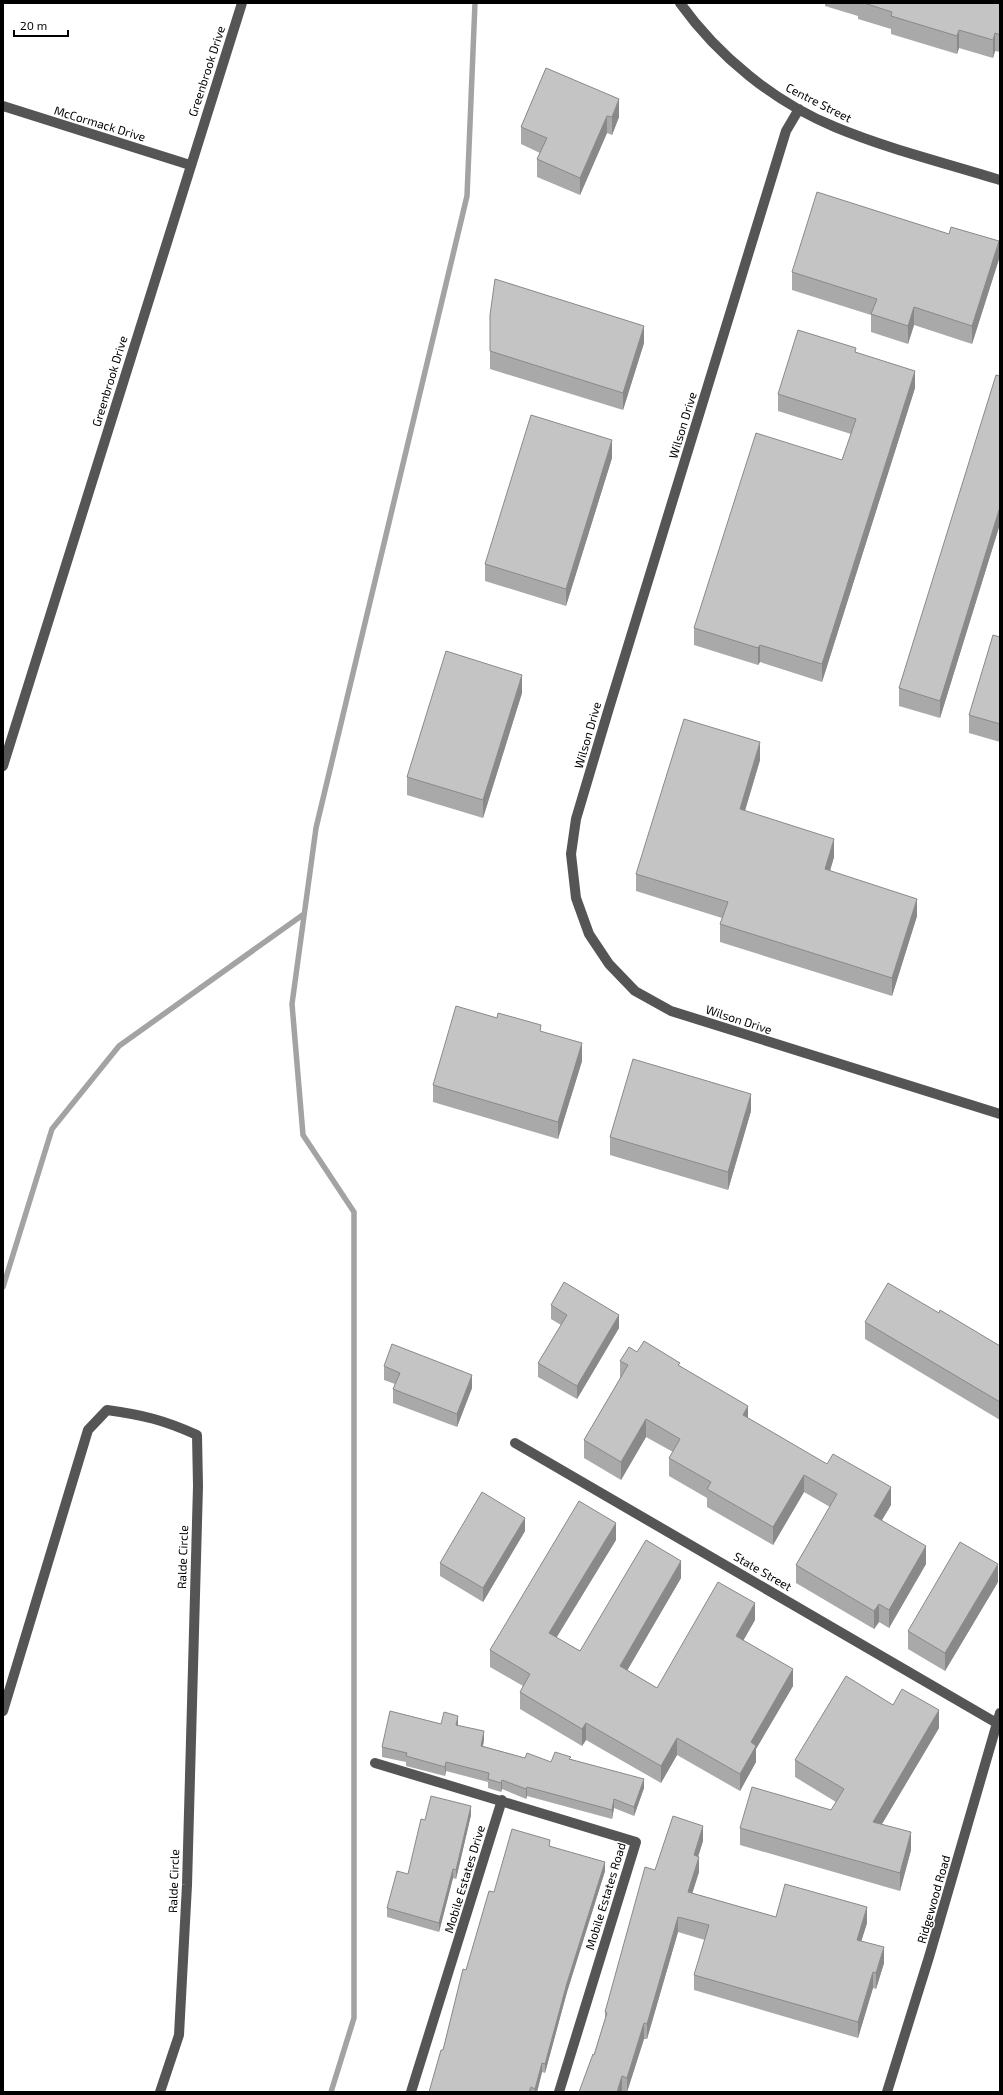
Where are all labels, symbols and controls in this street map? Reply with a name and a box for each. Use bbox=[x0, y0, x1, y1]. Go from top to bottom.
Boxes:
scale bar bbox=[14, 12, 68, 38]
text: 20 m bbox=[20, 18, 47, 32]
street label: Greenbrook Drive bbox=[185, 24, 227, 118]
street label: Centre Street bbox=[784, 79, 855, 125]
street label: McCormack Drive bbox=[53, 102, 147, 144]
street label: Greenbrook Drive bbox=[89, 334, 129, 428]
street label: Wilson Drive bbox=[665, 390, 699, 460]
street label: Wilson Drive bbox=[571, 700, 603, 770]
street label: Wilson Drive bbox=[704, 1002, 774, 1036]
street label: Ralde Circle bbox=[174, 1525, 190, 1589]
street label: State Street bbox=[731, 1549, 795, 1593]
street label: Mobile Estates Drive bbox=[441, 1823, 487, 1935]
street label: Mobile Estates Road bbox=[582, 1841, 628, 1951]
street label: Ralde Circle bbox=[165, 1849, 181, 1913]
street label: Ridgewood Road bbox=[914, 1853, 952, 1945]

